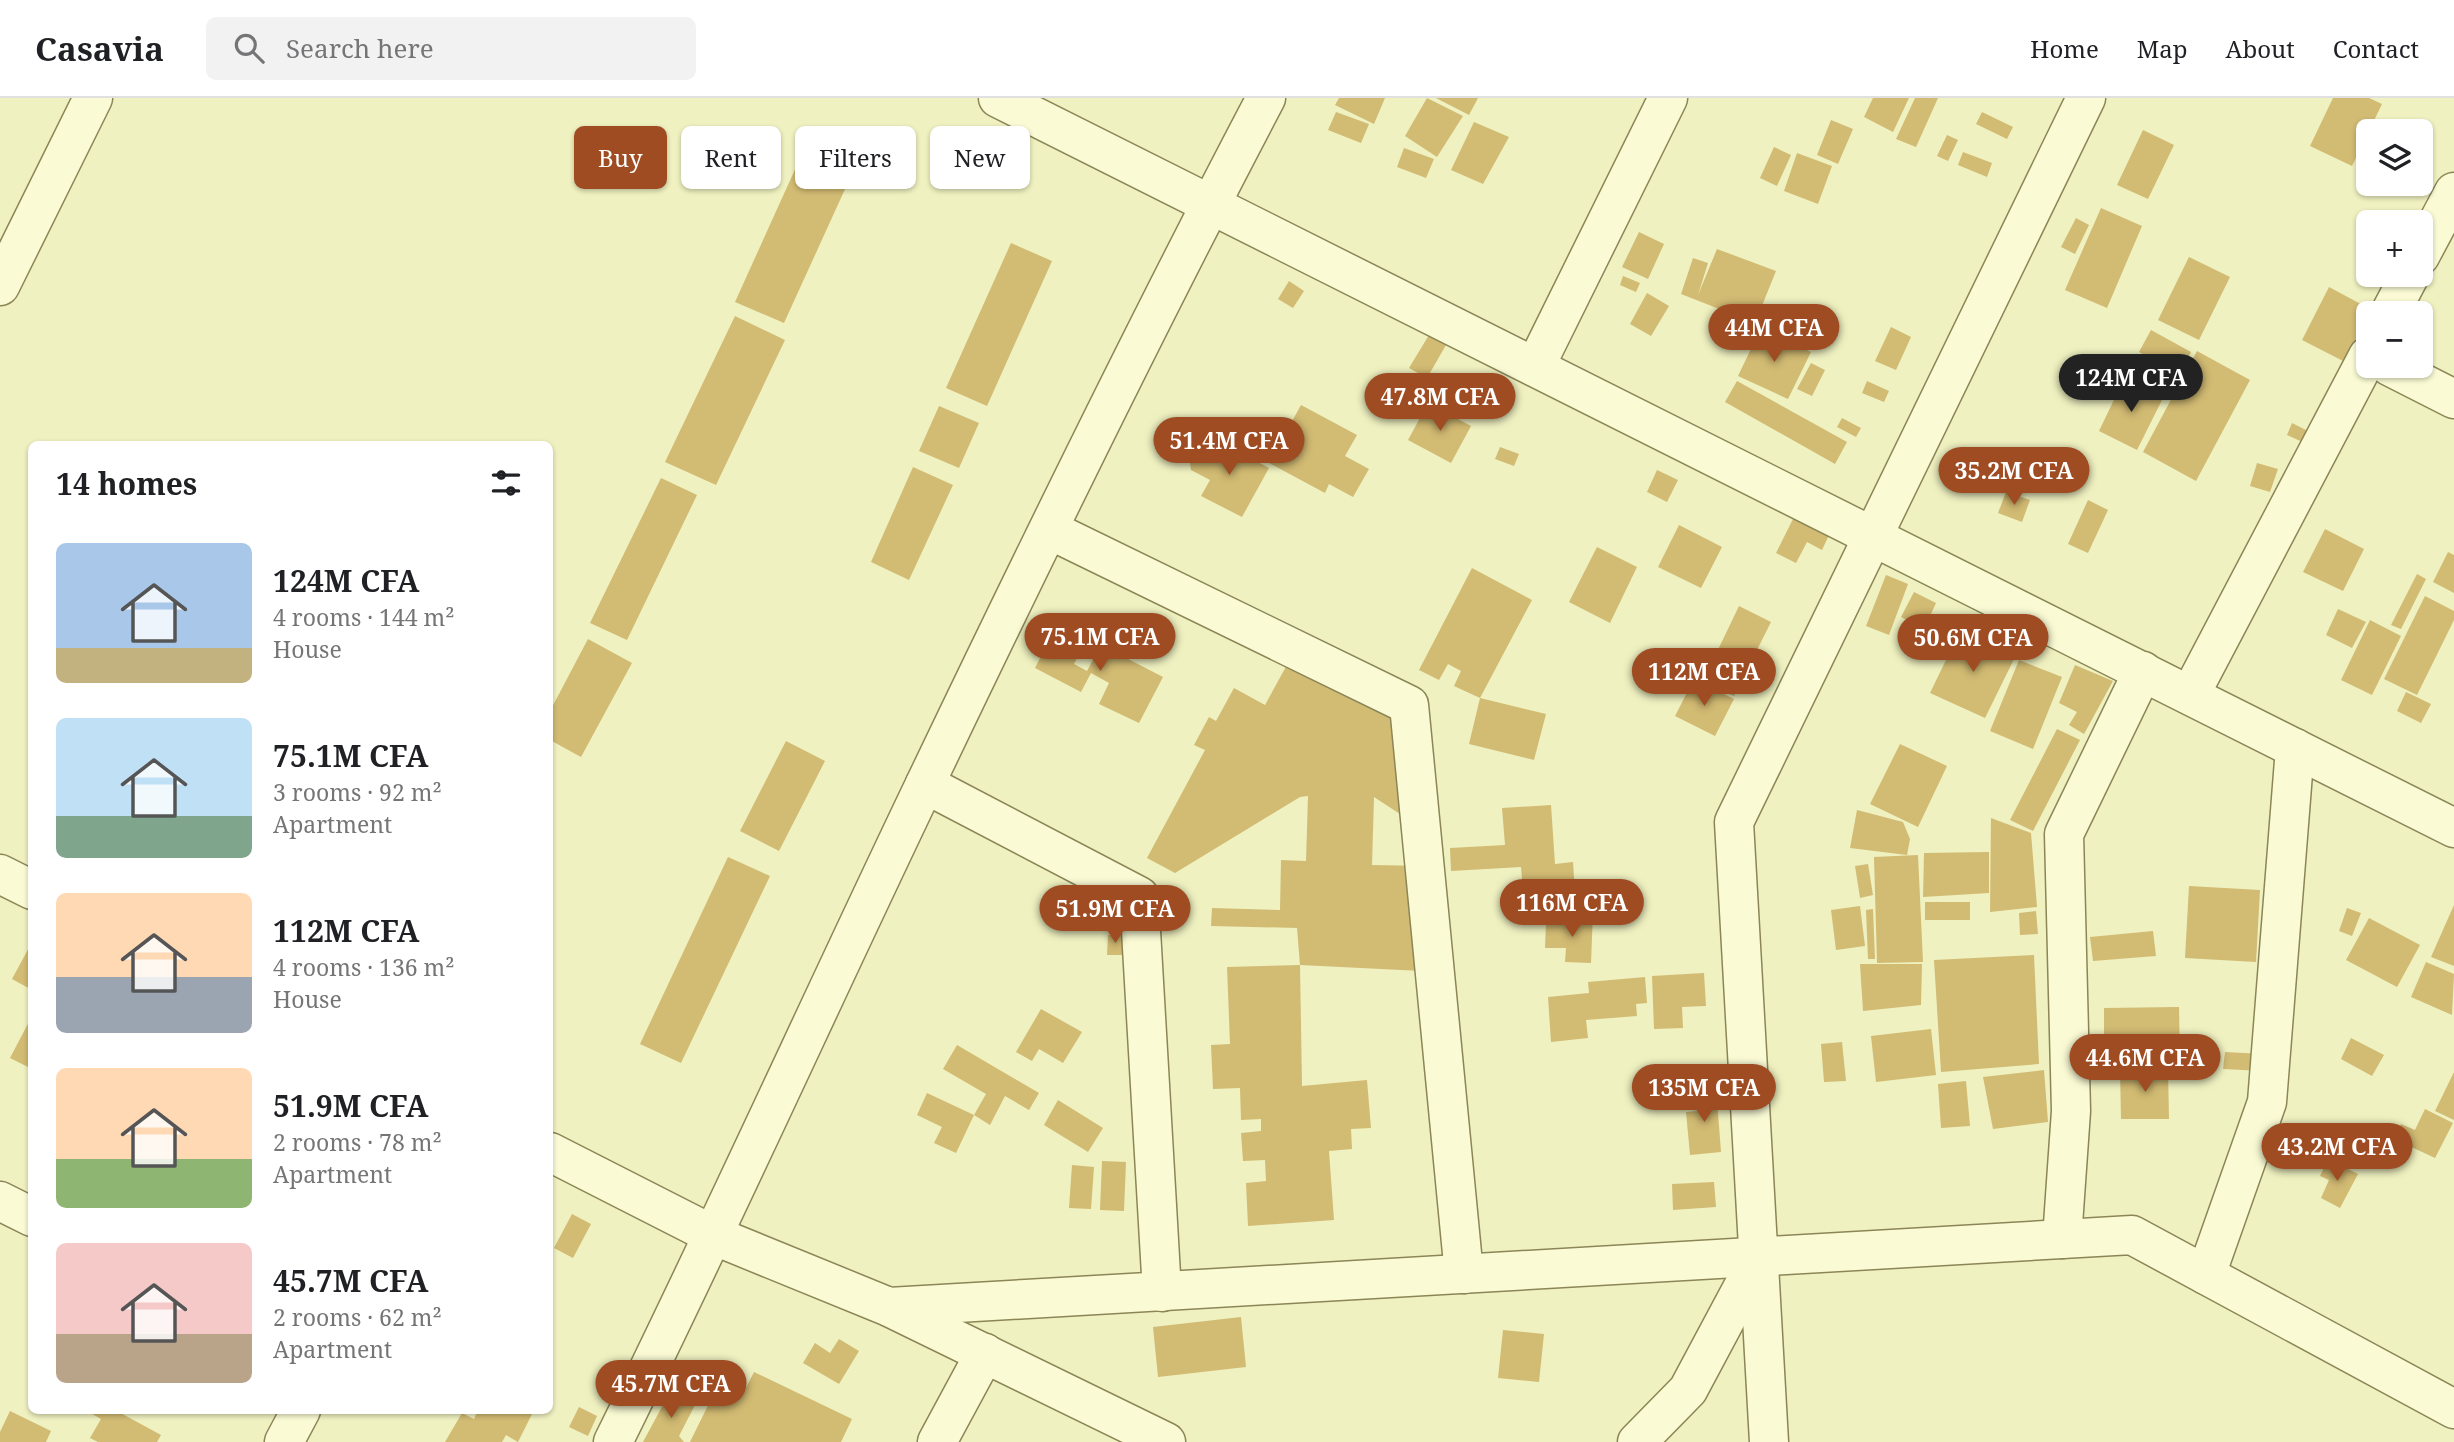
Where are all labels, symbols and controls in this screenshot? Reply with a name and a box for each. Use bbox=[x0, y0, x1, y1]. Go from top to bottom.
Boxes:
search box bbox=[206, 17, 696, 80]
text: Casavia bbox=[35, 26, 164, 71]
icon: search bbox=[230, 29, 268, 67]
text: Search here bbox=[286, 30, 434, 66]
text: Home bbox=[2030, 32, 2099, 65]
text: Map bbox=[2137, 32, 2188, 65]
text: About bbox=[2226, 32, 2295, 65]
text: Contact bbox=[2333, 32, 2419, 65]
map controls bbox=[2356, 119, 2433, 378]
button: layers bbox=[2356, 119, 2433, 196]
chip: Buy bbox=[574, 126, 667, 189]
chip: Rent bbox=[681, 126, 781, 189]
chip: Filters bbox=[795, 126, 916, 189]
chip: New bbox=[930, 126, 1030, 189]
button: + bbox=[2356, 210, 2433, 287]
button: − bbox=[2356, 301, 2433, 378]
pin: 44M CFA bbox=[1709, 304, 1839, 364]
text: 44M CFA bbox=[1724, 311, 1824, 343]
pin: 124M CFA bbox=[2059, 354, 2203, 414]
text: 124M CFA bbox=[2075, 361, 2187, 393]
pin: 47.8M CFA bbox=[1360, 374, 1520, 433]
text: 47.8M CFA bbox=[1380, 380, 1500, 412]
pin: 51.4M CFA bbox=[1149, 418, 1309, 477]
text: 51.4M CFA bbox=[1169, 424, 1289, 456]
pin: 35.2M CFA bbox=[1934, 448, 2094, 507]
text: 35.2M CFA bbox=[1954, 454, 2074, 486]
text: 14 homes bbox=[56, 463, 197, 504]
icon: filters bbox=[487, 464, 525, 502]
text: 124M CFA bbox=[273, 560, 419, 601]
icon: home bbox=[112, 571, 196, 655]
text: 4 rooms · 144 m² bbox=[273, 601, 455, 633]
pin: 75.1M CFA bbox=[1020, 614, 1180, 673]
pin: 50.6M CFA bbox=[1893, 614, 2053, 674]
text: 75.1M CFA bbox=[1040, 620, 1160, 652]
text: 50.6M CFA bbox=[1913, 621, 2033, 653]
text: House bbox=[273, 633, 342, 665]
pin: 112M CFA bbox=[1632, 648, 1776, 708]
text: 112M CFA bbox=[1648, 655, 1760, 687]
text: 75.1M CFA bbox=[273, 735, 428, 776]
icon: home bbox=[112, 746, 196, 830]
text: 3 rooms · 92 m² bbox=[273, 776, 442, 808]
text: Apartment bbox=[273, 808, 392, 840]
pin: 116M CFA bbox=[1500, 880, 1644, 939]
pin: 51.9M CFA bbox=[1035, 886, 1195, 945]
text: 116M CFA bbox=[1516, 886, 1628, 918]
text: 51.9M CFA bbox=[1055, 892, 1175, 924]
text: 112M CFA bbox=[273, 910, 419, 951]
icon: home bbox=[112, 921, 196, 1005]
text: 4 rooms · 136 m² bbox=[273, 951, 455, 983]
text: House bbox=[273, 983, 342, 1015]
pin: 44.6M CFA bbox=[2065, 1034, 2225, 1094]
text: 44.6M CFA bbox=[2085, 1041, 2205, 1073]
pin: 135M CFA bbox=[1632, 1065, 1776, 1124]
text: 135M CFA bbox=[1648, 1071, 1760, 1103]
text: 51.9M CFA bbox=[273, 1085, 428, 1126]
icon: home bbox=[112, 1096, 196, 1180]
pin: 43.2M CFA bbox=[2257, 1124, 2417, 1183]
text: 2 rooms · 78 m² bbox=[273, 1126, 442, 1158]
text: 43.2M CFA bbox=[2277, 1130, 2397, 1162]
text: Apartment bbox=[273, 1158, 392, 1190]
text: 45.7M CFA bbox=[273, 1260, 428, 1301]
icon: home bbox=[112, 1271, 196, 1355]
text: 2 rooms · 62 m² bbox=[273, 1301, 442, 1333]
text: Apartment bbox=[273, 1333, 392, 1365]
pin: 45.7M CFA bbox=[591, 1360, 751, 1420]
text: 45.7M CFA bbox=[611, 1367, 731, 1399]

